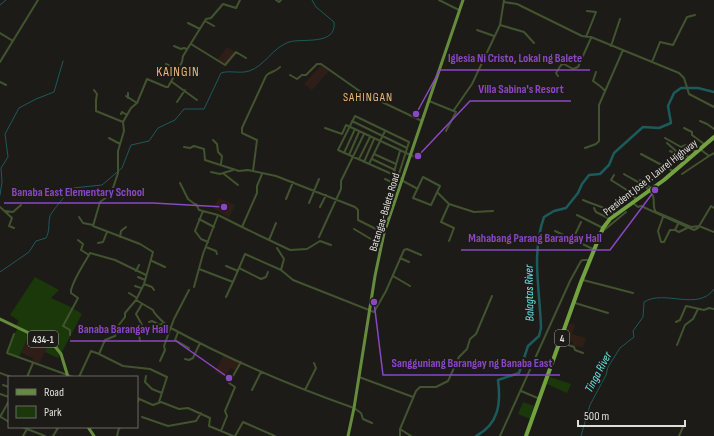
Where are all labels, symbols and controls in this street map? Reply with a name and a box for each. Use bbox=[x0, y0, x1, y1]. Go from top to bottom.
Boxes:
callout: Iglesia Ni Cristo, Lokal ng Balete bbox=[440, 46, 590, 70]
text: Iglesia Ni Cristo, Lokal ng Balete bbox=[448, 51, 582, 66]
district label: KAINGIN bbox=[156, 64, 200, 80]
callout: Villa Sabina's Resort bbox=[470, 77, 571, 101]
text: Villa Sabina's Resort bbox=[478, 82, 564, 97]
district label: SAHINGAN bbox=[343, 90, 393, 105]
street label: President Jose P. Laurel Highway bbox=[601, 136, 701, 218]
street label: Batangas-Balete Road bbox=[366, 171, 403, 253]
callout: Banaba East Elementary School bbox=[4, 179, 153, 203]
text: Banaba East Elementary School bbox=[12, 185, 144, 200]
callout: Mahabang Parang Barangay Hall bbox=[461, 226, 610, 250]
text: Mahabang Parang Barangay Hall bbox=[468, 231, 602, 246]
water label: Balagtas River bbox=[521, 264, 537, 321]
callout: Banaba Barangay Hall bbox=[70, 317, 176, 341]
text: Banaba Barangay Hall bbox=[78, 322, 168, 337]
road number: 4 bbox=[555, 330, 569, 346]
road number: 434-1 bbox=[28, 331, 58, 347]
water label: Tinga River bbox=[582, 349, 616, 395]
callout: Sangguniang Barangay ng Banaba East bbox=[383, 351, 560, 375]
text: Sangguniang Barangay ng Banaba East bbox=[392, 356, 552, 371]
legend bbox=[8, 376, 138, 428]
text: Road bbox=[44, 385, 64, 400]
scale bar bbox=[578, 402, 685, 428]
text: Park bbox=[44, 405, 62, 420]
text: 500 m bbox=[584, 409, 609, 424]

